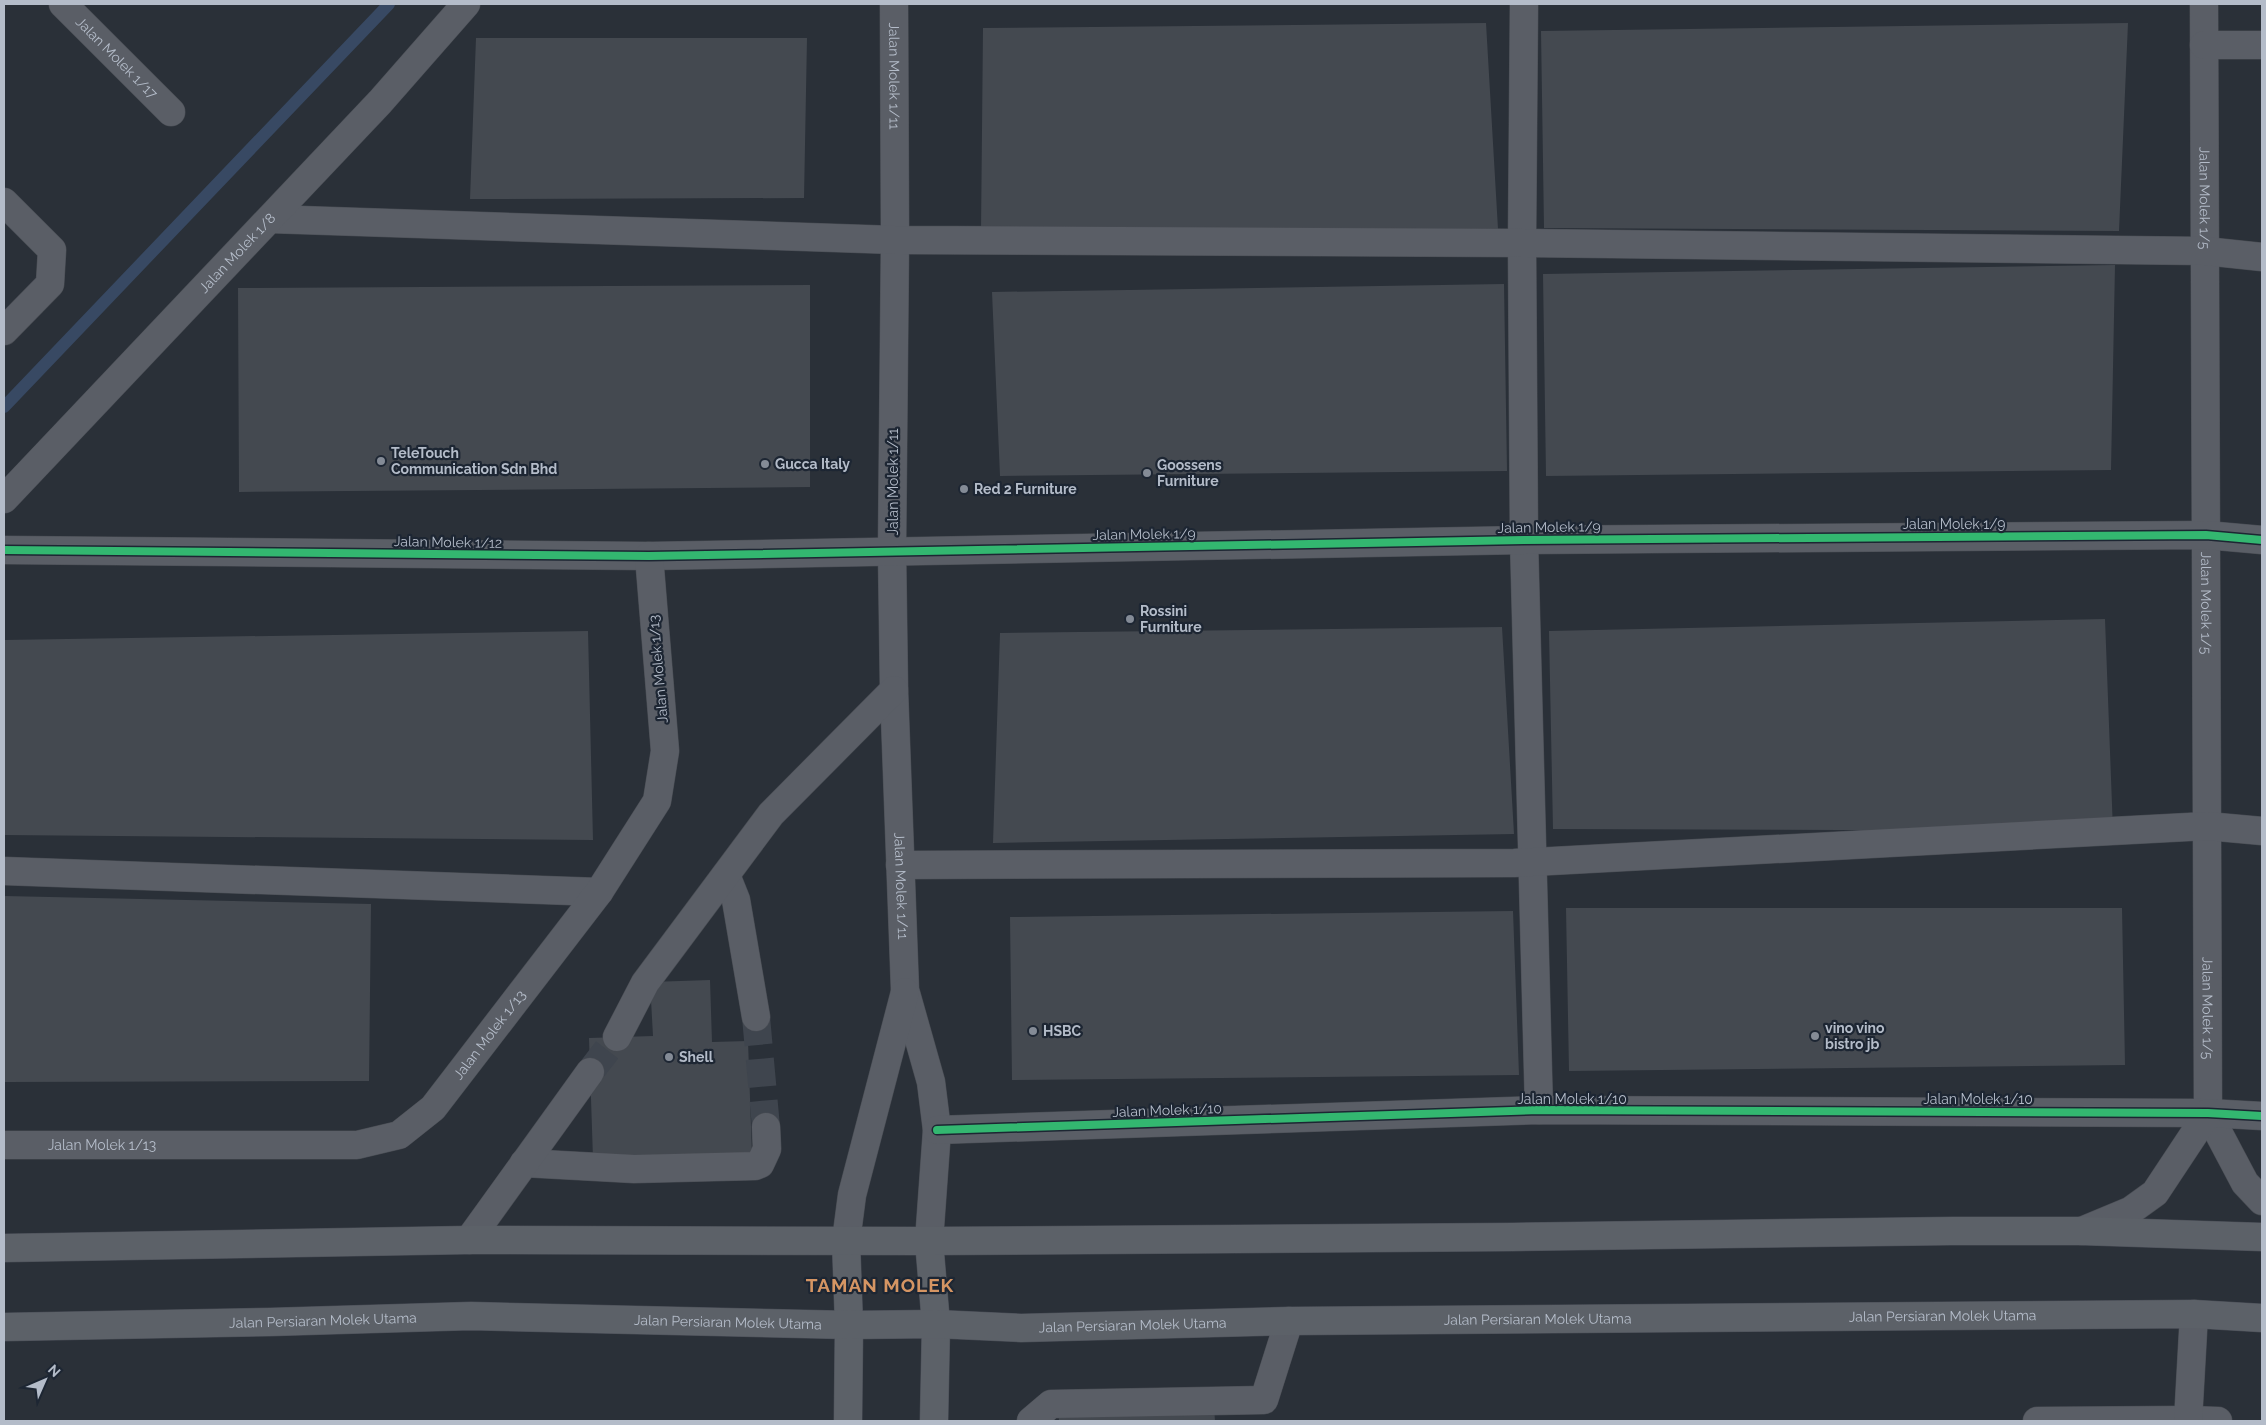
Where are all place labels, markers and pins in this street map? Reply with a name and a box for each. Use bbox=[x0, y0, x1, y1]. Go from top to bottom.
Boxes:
place label: TeleTouch Communication Sdn Bhd bbox=[391, 445, 557, 477]
marker: TeleTouch Communication Sdn Bhd bbox=[375, 455, 387, 467]
place label: Gucca Italy bbox=[775, 456, 850, 472]
place label: Goossens Furniture bbox=[1157, 457, 1222, 489]
marker: Gucca Italy bbox=[759, 458, 771, 470]
marker: Goossens Furniture bbox=[1141, 467, 1153, 479]
place label: Red 2 Furniture bbox=[974, 481, 1077, 497]
marker: Red 2 Furniture bbox=[958, 483, 970, 495]
place label: Rossini Furniture bbox=[1140, 603, 1202, 635]
marker: Rossini Furniture bbox=[1124, 613, 1136, 625]
place label: vino vino bistro jb bbox=[1825, 1020, 1885, 1052]
place label: HSBC bbox=[1043, 1023, 1082, 1039]
marker: HSBC bbox=[1027, 1025, 1039, 1037]
marker: vino vino bistro jb bbox=[1809, 1030, 1821, 1042]
place label: Shell bbox=[679, 1049, 714, 1065]
marker: Shell bbox=[663, 1051, 675, 1063]

